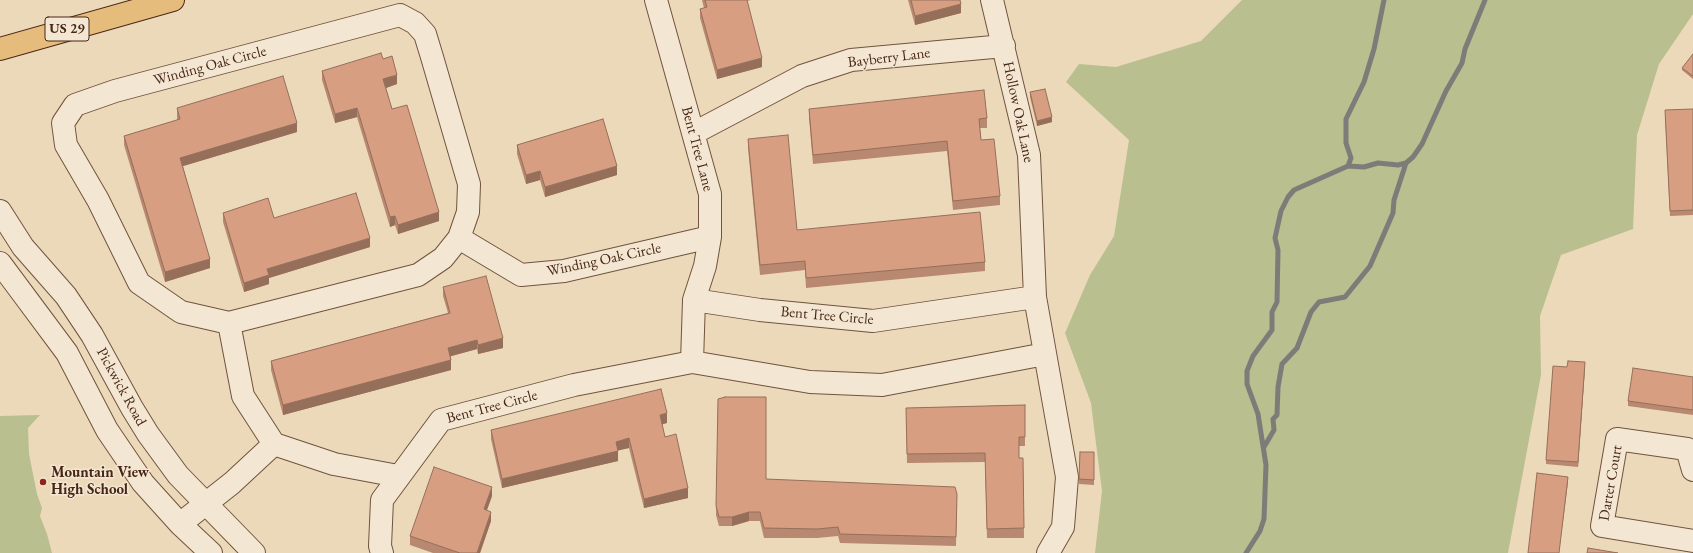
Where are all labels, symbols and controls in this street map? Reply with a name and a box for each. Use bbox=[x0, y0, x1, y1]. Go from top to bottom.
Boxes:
road number: US 29 bbox=[45, 17, 89, 41]
street label: Winding Oak Circle bbox=[152, 42, 268, 90]
street label: Bayberry Lane bbox=[847, 44, 931, 72]
street label: Hollow Oak Lane bbox=[998, 60, 1038, 164]
street label: Bent Tree Lane bbox=[677, 105, 717, 193]
street label: Winding Oak Circle bbox=[545, 239, 663, 281]
street label: Bent Tree Circle bbox=[780, 303, 874, 329]
street label: Pickwick Road bbox=[92, 345, 150, 429]
street label: Bent Tree Circle bbox=[445, 386, 539, 428]
street label: Darter Court bbox=[1595, 444, 1627, 522]
place label: Mountain View High School bbox=[51, 464, 149, 499]
marker: Mountain View High School bbox=[38, 477, 48, 487]

